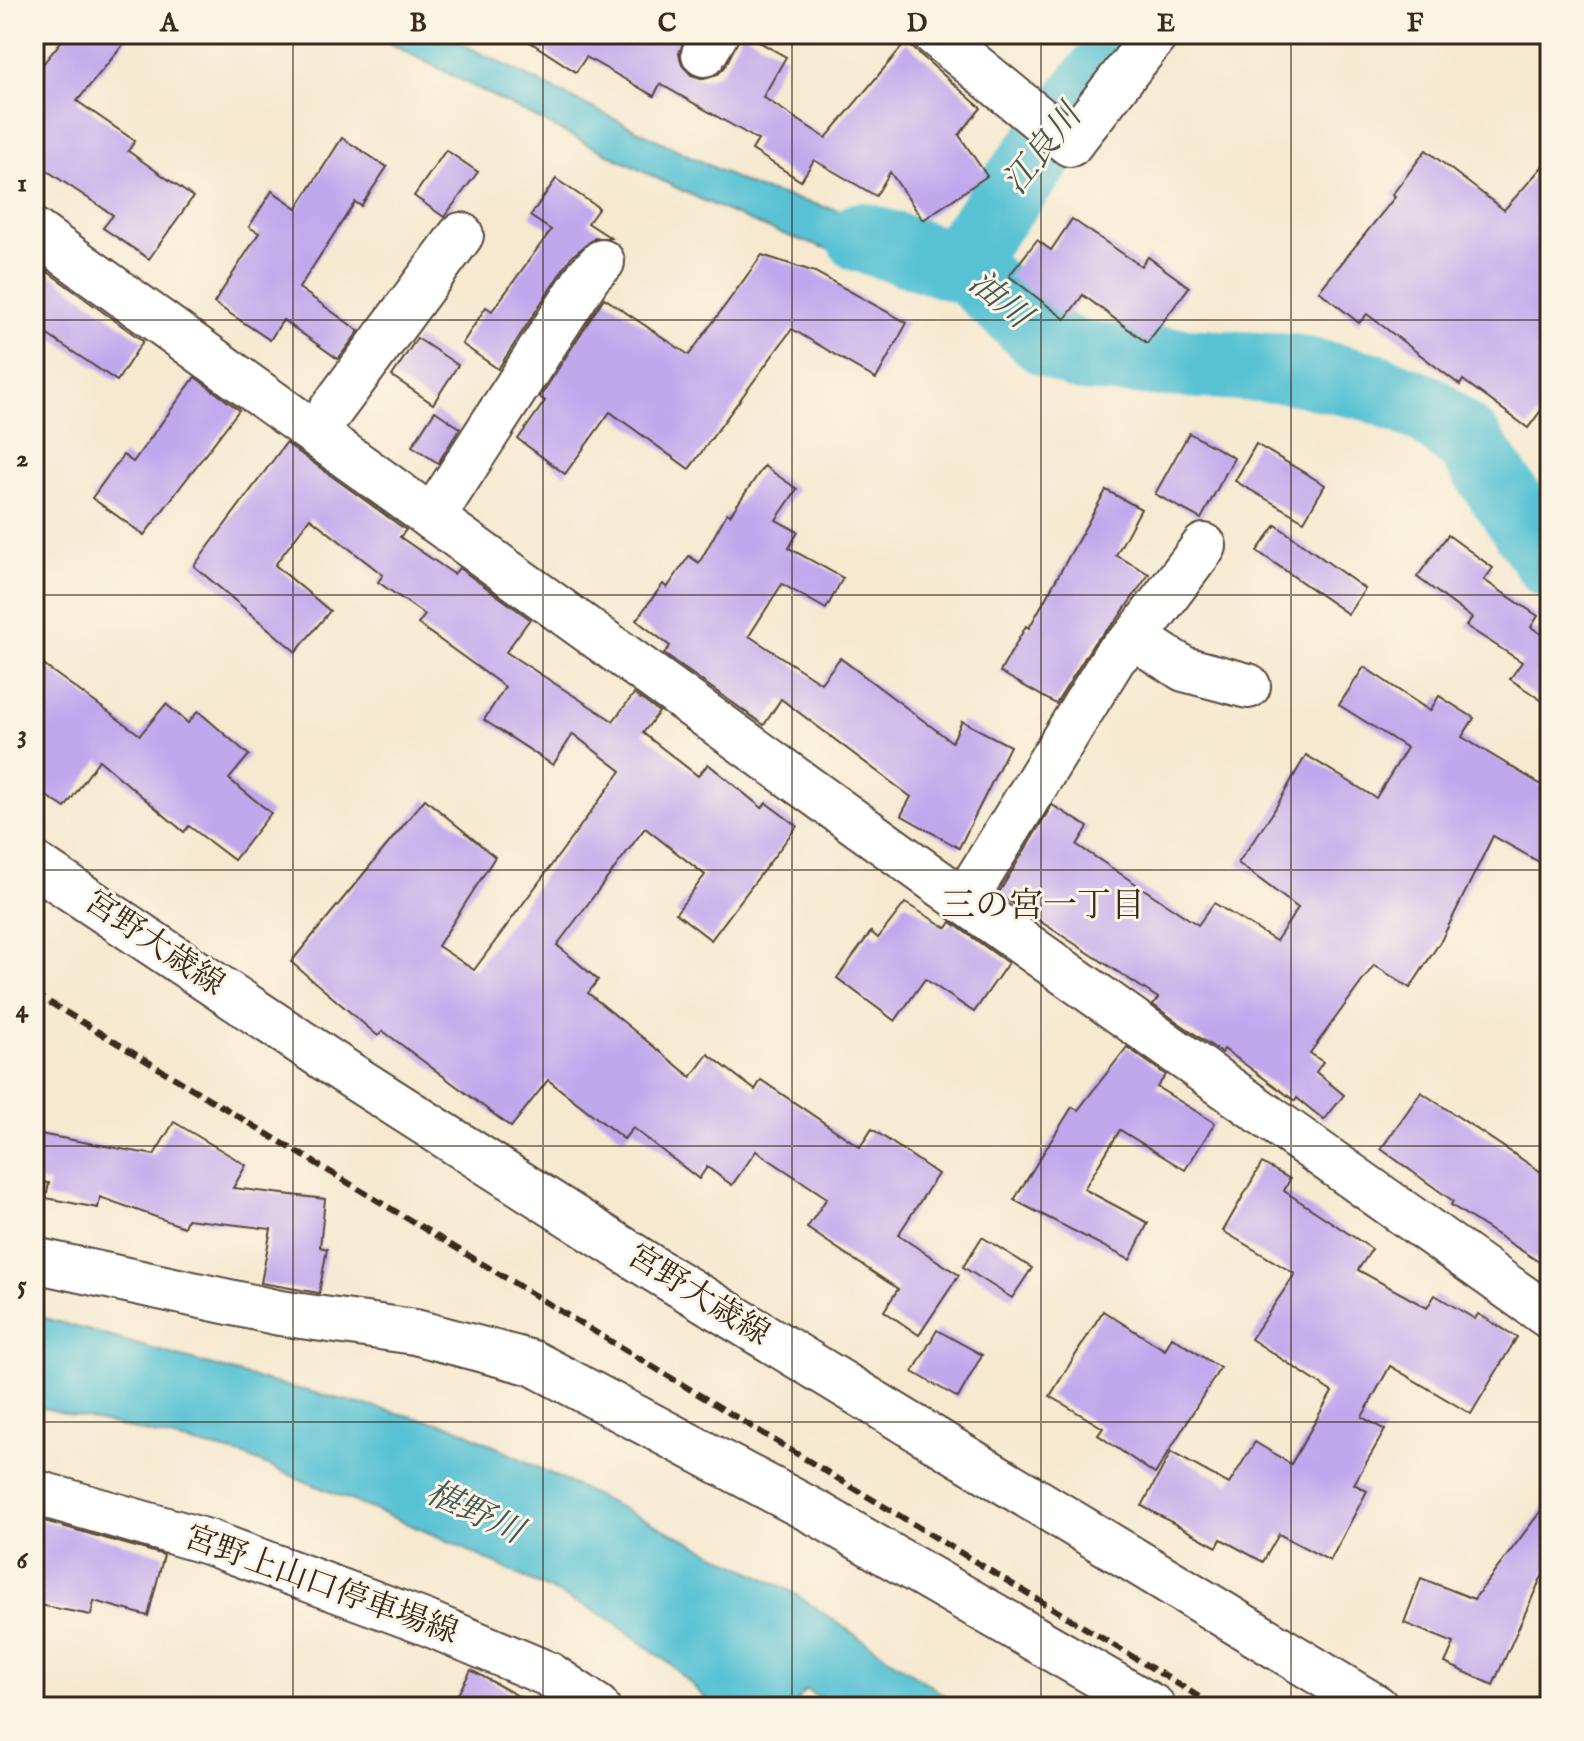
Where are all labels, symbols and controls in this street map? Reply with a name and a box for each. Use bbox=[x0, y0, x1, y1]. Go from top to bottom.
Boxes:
text: A bbox=[159, 7, 179, 40]
text: B bbox=[409, 7, 427, 40]
text: C bbox=[658, 7, 677, 40]
text: D bbox=[907, 7, 928, 40]
text: E bbox=[1157, 7, 1175, 40]
text: F bbox=[1407, 7, 1424, 40]
water label: 江良川 bbox=[995, 93, 1094, 203]
text: 1 bbox=[17, 167, 27, 200]
water label: 油川 bbox=[959, 262, 1042, 341]
text: 2 bbox=[16, 442, 28, 475]
text: 3 bbox=[17, 718, 27, 751]
street label: 宮野大歳線 bbox=[76, 882, 232, 1006]
district label: 三の宮一丁目 bbox=[941, 885, 1145, 928]
text: 4 bbox=[16, 993, 30, 1026]
street label: 宮野大歳線 bbox=[619, 1236, 777, 1356]
text: 5 bbox=[17, 1269, 27, 1302]
water label: 椹野川 bbox=[419, 1472, 533, 1556]
street label: 宮野上山口停車場線 bbox=[179, 1517, 463, 1655]
text: 6 bbox=[17, 1544, 29, 1577]

